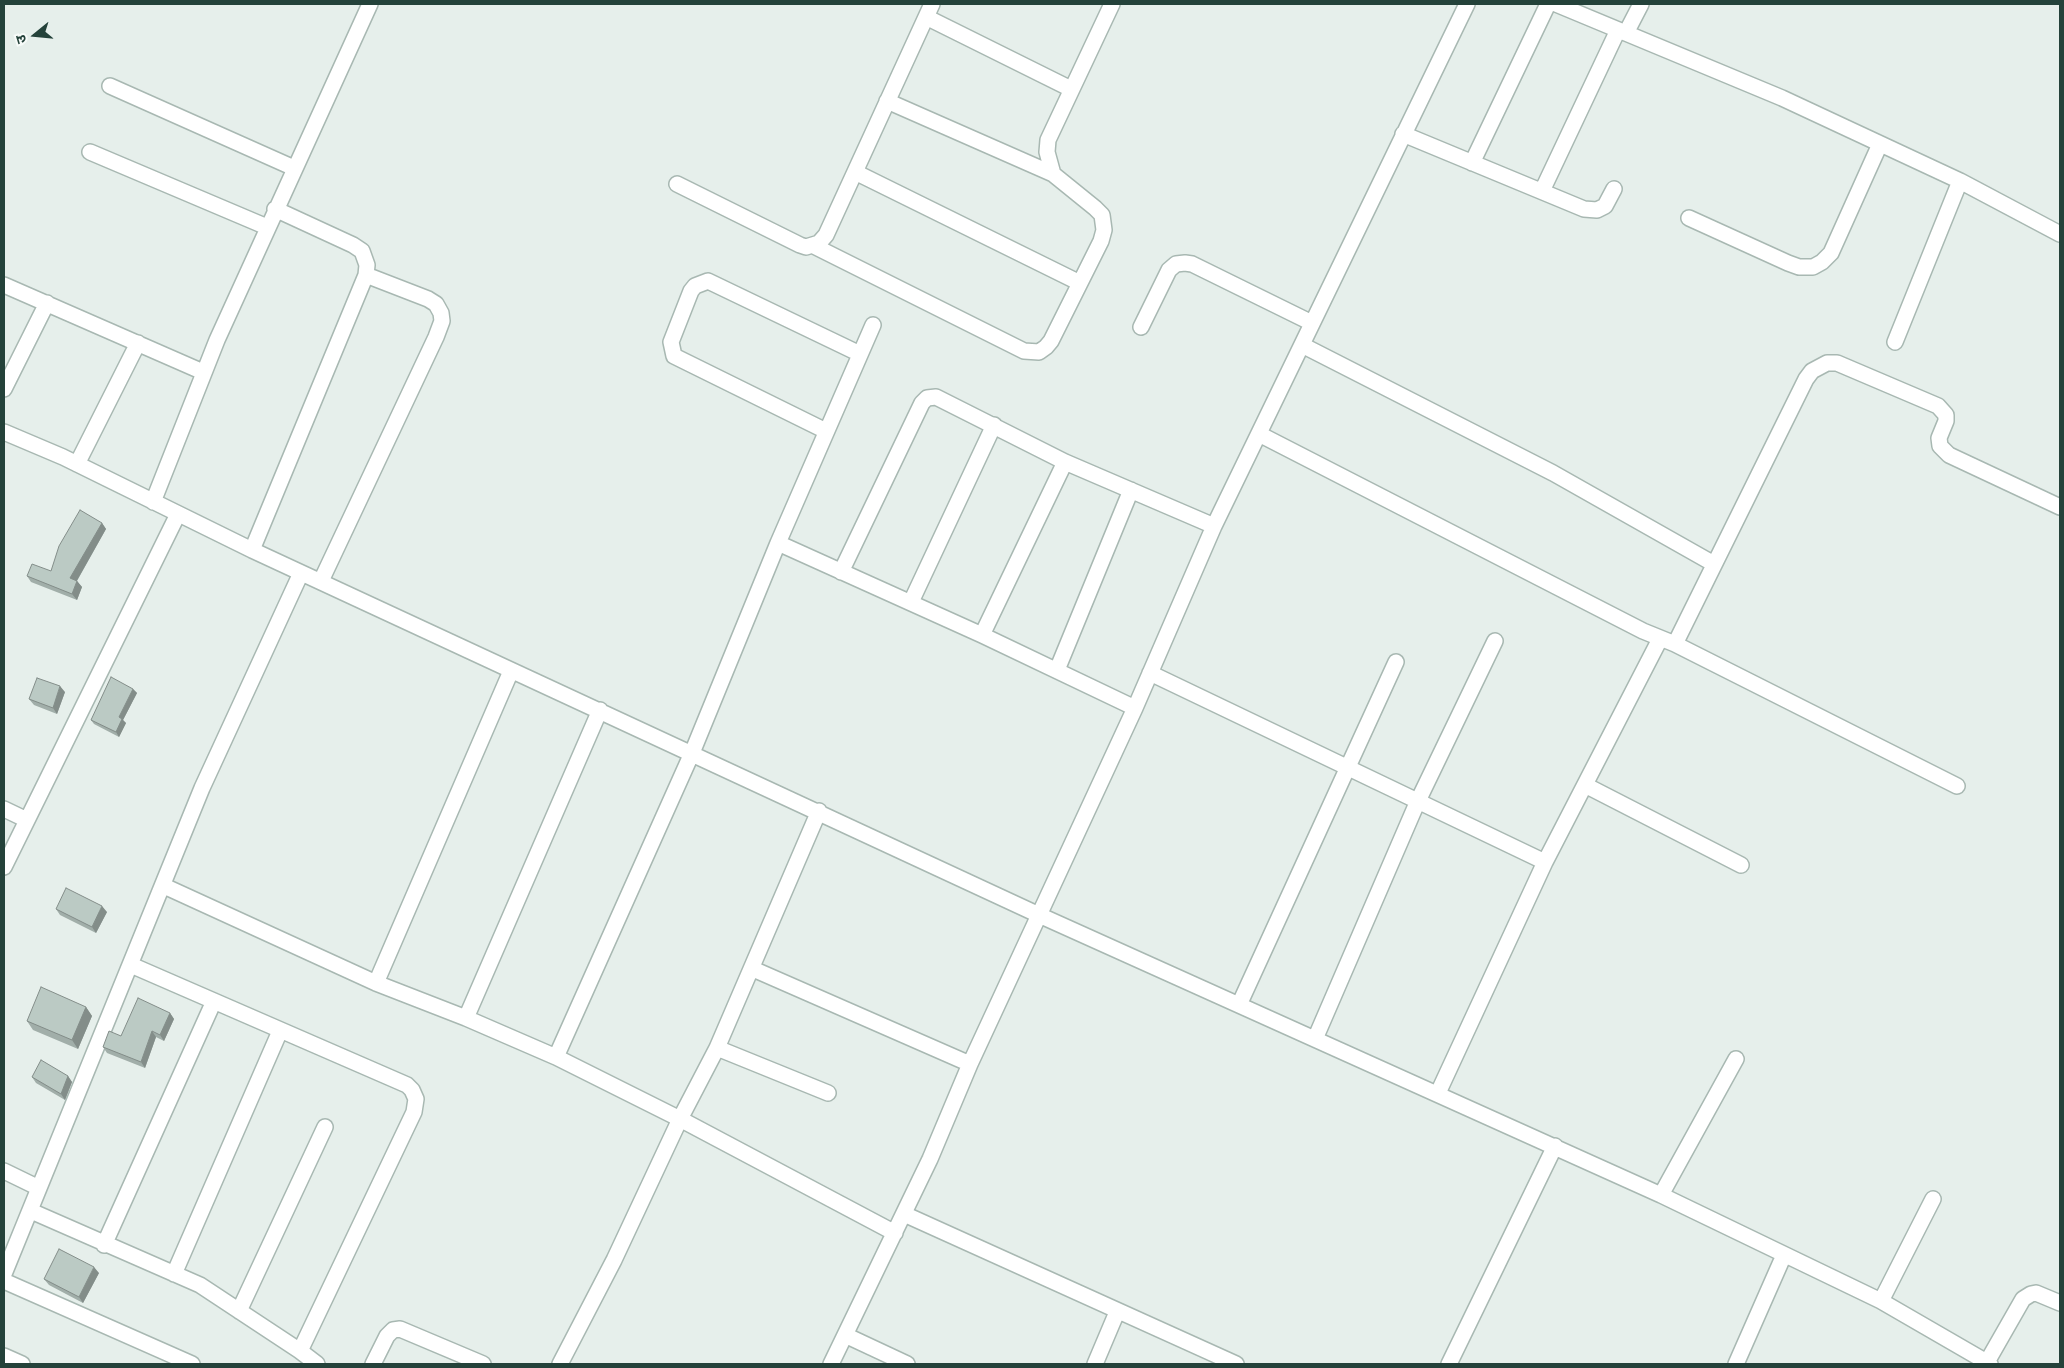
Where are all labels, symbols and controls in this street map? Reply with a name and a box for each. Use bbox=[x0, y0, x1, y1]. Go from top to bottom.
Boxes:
north arrow bbox=[10, 10, 60, 60]
text: उ bbox=[11, 33, 30, 46]

